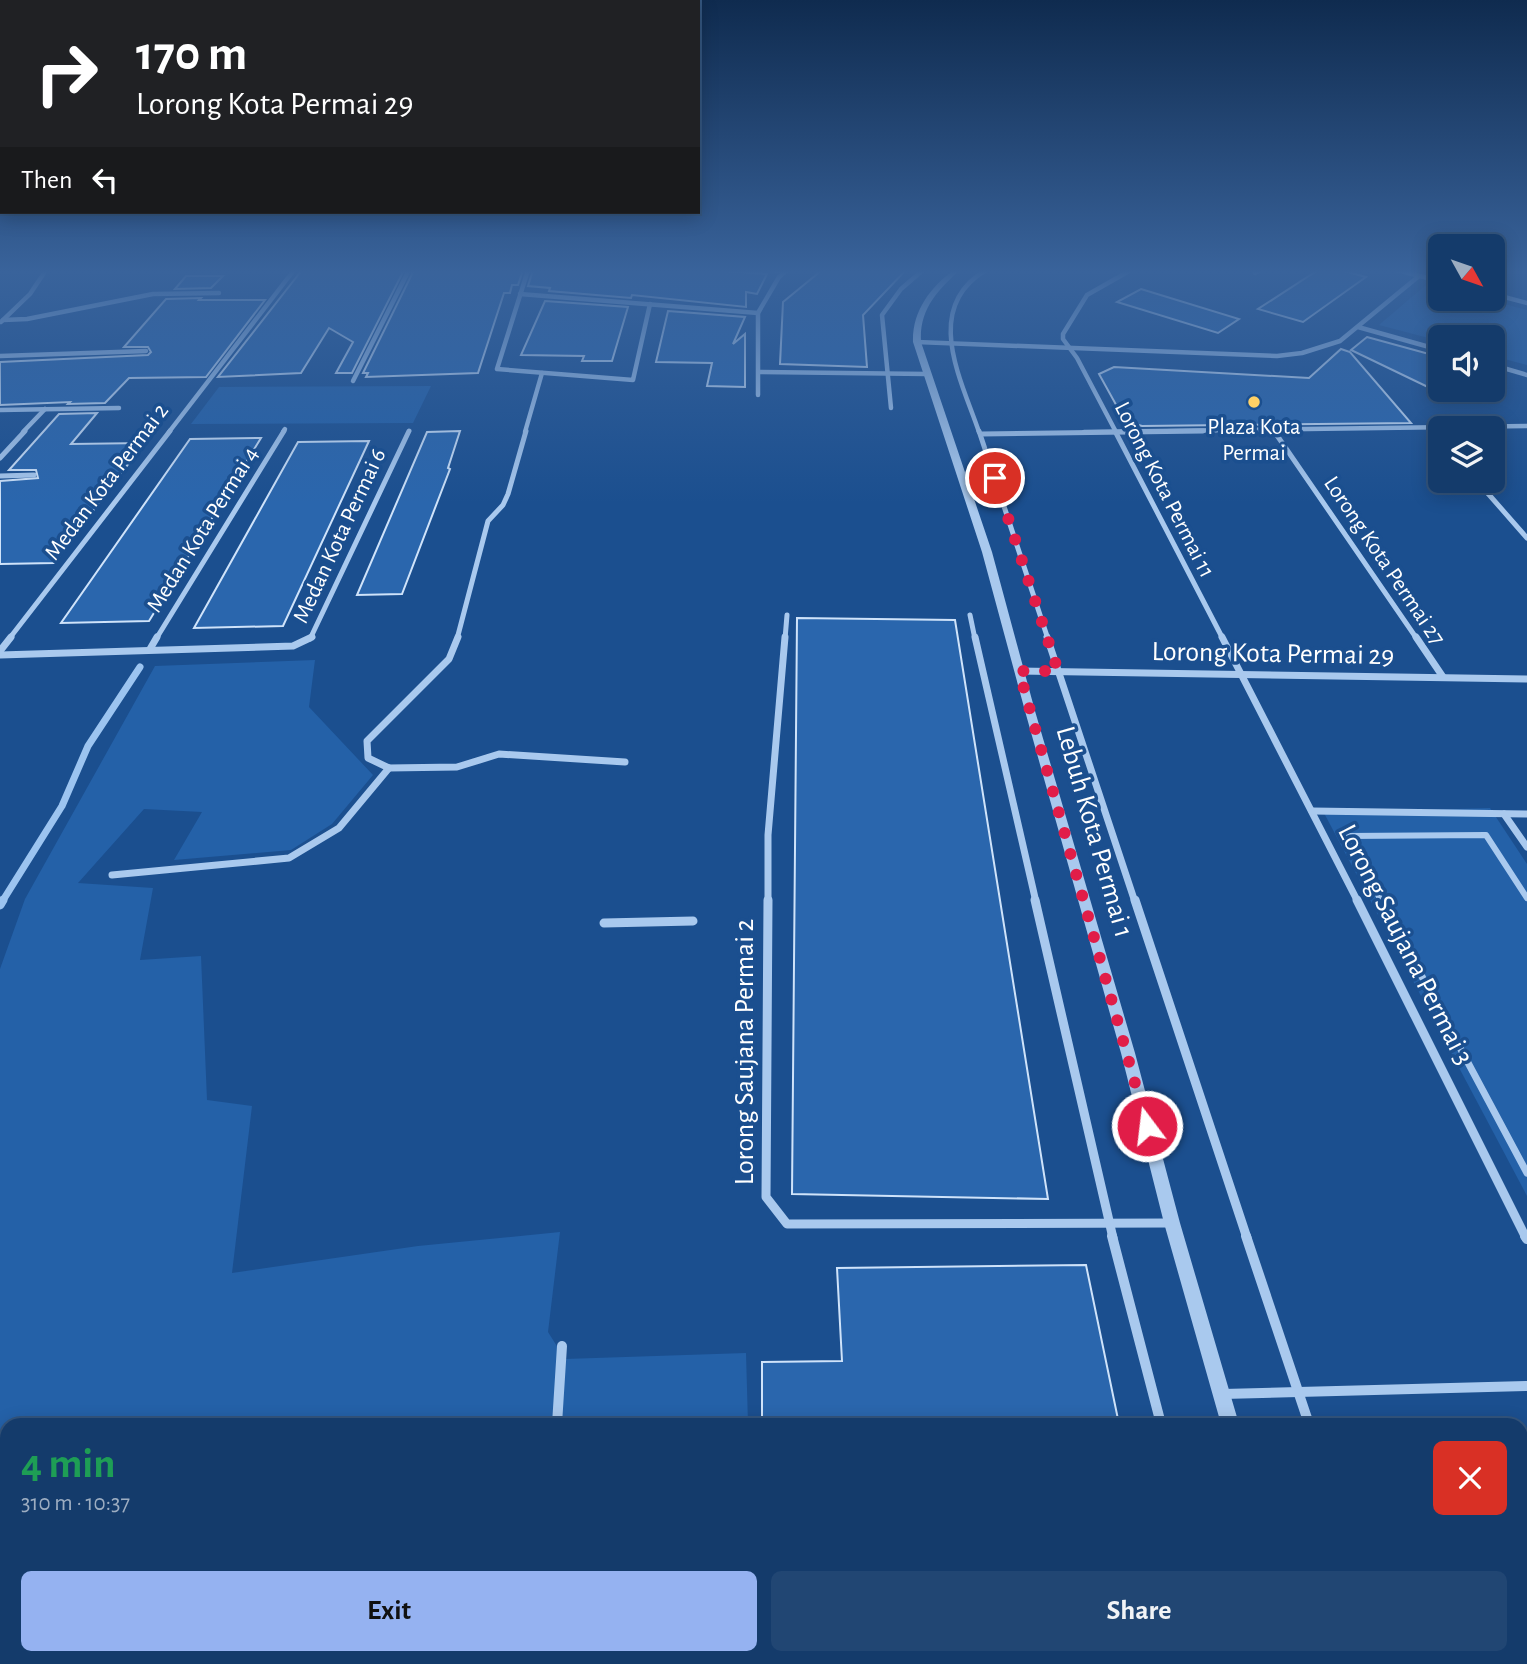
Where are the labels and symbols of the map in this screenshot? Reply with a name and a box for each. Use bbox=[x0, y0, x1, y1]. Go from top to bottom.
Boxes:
north arrow bbox=[1428, 234, 1505, 312]
marker: Plaza Kota Permai bbox=[1246, 394, 1262, 410]
street label: Lorong Kota Permai 11 bbox=[1110, 398, 1218, 582]
street label: Medan Kota Permai 2 bbox=[41, 400, 173, 564]
place label: Plaza Kota Permai bbox=[1207, 416, 1301, 465]
street label: Medan Kota Permai 4 bbox=[143, 443, 263, 617]
street label: Medan Kota Permai 6 bbox=[290, 445, 390, 627]
pin bbox=[965, 448, 1025, 508]
street label: Lorong Kota Permai 27 bbox=[1319, 472, 1449, 650]
street label: Lorong Kota Permai 29 bbox=[1151, 638, 1395, 670]
street label: Lebuh Kota Permai 1 bbox=[1050, 723, 1138, 941]
street label: Lorong Saujana Permai 3 bbox=[1332, 820, 1478, 1070]
street label: Lorong Saujana Permai 2 bbox=[731, 919, 759, 1185]
position arrow bbox=[1110, 1089, 1184, 1163]

